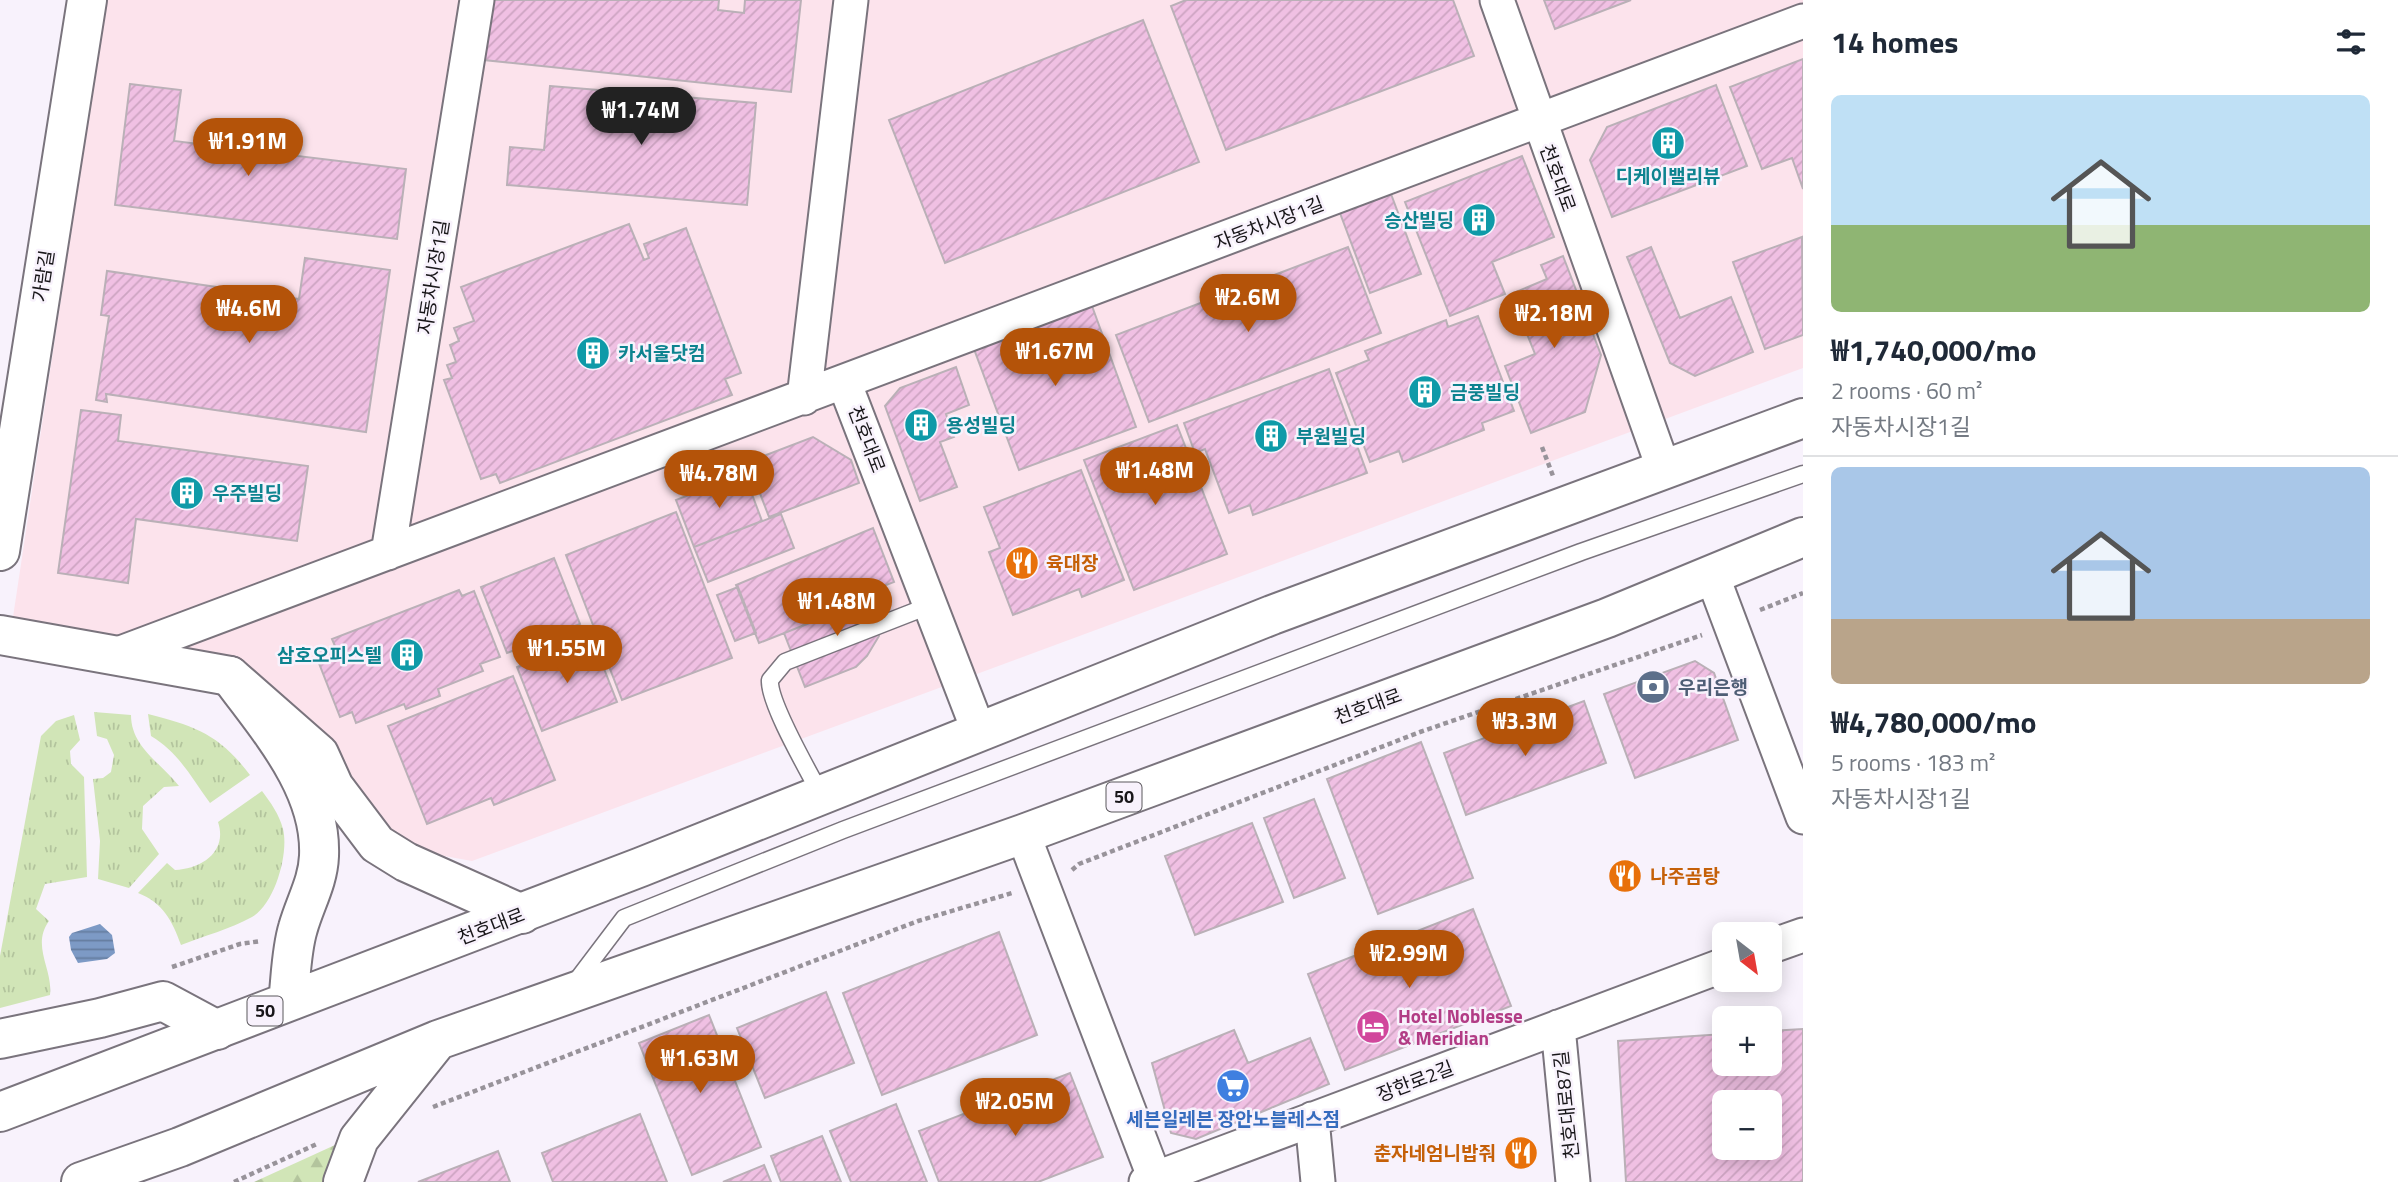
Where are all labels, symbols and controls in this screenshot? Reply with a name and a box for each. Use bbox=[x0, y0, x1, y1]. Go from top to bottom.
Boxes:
text: 14 homes bbox=[1831, 19, 1958, 65]
icon: filters bbox=[2332, 23, 2370, 61]
pin: ₩1.74M bbox=[584, 88, 698, 147]
text: ₩1.74M bbox=[602, 92, 680, 127]
pin: ₩1.91M bbox=[191, 118, 305, 178]
text: ₩1.91M bbox=[209, 123, 287, 158]
building icon: 디케이밸리뷰 bbox=[1649, 124, 1687, 162]
street label: 천호대로 bbox=[1533, 140, 1584, 216]
icon: home bbox=[2038, 141, 2164, 267]
place label: 디케이밸리뷰 bbox=[1616, 161, 1720, 190]
street label: 자동차시장1길 bbox=[1210, 188, 1328, 257]
building icon: 승산빌딩 bbox=[1460, 201, 1498, 239]
place label: 승산빌딩 bbox=[1384, 205, 1454, 234]
street label: 자동차시장1길 bbox=[409, 218, 456, 336]
street label: 가람길 bbox=[24, 248, 61, 304]
pin: ₩2.6M bbox=[1199, 274, 1297, 334]
text: ₩2.6M bbox=[1216, 279, 1280, 314]
pin: ₩4.6M bbox=[200, 286, 298, 345]
text: ₩4.6M bbox=[217, 290, 281, 325]
pin: ₩2.18M bbox=[1497, 290, 1611, 350]
text: ₩2.18M bbox=[1515, 295, 1593, 330]
text: ₩1,740,000/mo bbox=[1831, 327, 2037, 373]
pin: ₩1.67M bbox=[998, 328, 1112, 388]
text: ₩1.67M bbox=[1016, 333, 1094, 368]
building icon: 카서울닷컴 bbox=[574, 334, 612, 372]
place label: 카서울닷컴 bbox=[618, 338, 705, 367]
building icon: 금풍빌딩 bbox=[1406, 373, 1444, 411]
text: 2 rooms · 60 m² bbox=[1831, 373, 1982, 408]
place label: 금풍빌딩 bbox=[1450, 377, 1520, 406]
street label: 천호대로 bbox=[841, 401, 894, 477]
building icon: 용성빌딩 bbox=[902, 406, 940, 444]
text: 자동차시장1길 bbox=[1831, 409, 1971, 444]
place label: 용성빌딩 bbox=[946, 410, 1016, 439]
building icon: 부원빌딩 bbox=[1252, 417, 1290, 455]
place label: 부원빌딩 bbox=[1296, 421, 1366, 450]
pin: ₩1.48M bbox=[1098, 448, 1212, 507]
pin: ₩4.78M bbox=[662, 450, 776, 510]
text: ₩1.48M bbox=[1116, 452, 1194, 487]
text: ₩4.78M bbox=[680, 455, 758, 490]
building icon: 우주빌딩 bbox=[168, 474, 206, 512]
place label: 우주빌딩 bbox=[212, 478, 282, 507]
icon: home bbox=[2038, 513, 2164, 639]
restaurant icon: 육대장 bbox=[1003, 544, 1041, 582]
place label: 육대장 bbox=[1046, 548, 1098, 577]
pin: ₩1.48M bbox=[780, 578, 894, 638]
text: ₩1.48M bbox=[798, 583, 876, 618]
pin: ₩1.55M bbox=[510, 626, 624, 685]
text: ₩1.55M bbox=[528, 630, 606, 665]
building icon: 삼호오피스텔 bbox=[388, 636, 426, 674]
place label: 삼호오피스텔 bbox=[277, 640, 382, 669]
bank icon: 우리은행 bbox=[1634, 668, 1672, 706]
place label: 우리은행 bbox=[1678, 672, 1748, 701]
street label: 천호대로 bbox=[1330, 680, 1406, 731]
pin: ₩3.3M bbox=[1476, 698, 1574, 758]
text: ₩4,780,000/mo bbox=[1831, 699, 2037, 745]
text: ₩3.3M bbox=[1493, 703, 1557, 738]
text: 5 rooms · 183 m² bbox=[1831, 745, 1995, 780]
text: 자동차시장1길 bbox=[1831, 781, 1971, 816]
road number: 50 bbox=[1106, 782, 1142, 812]
restaurant icon: 나주곰탕 bbox=[1606, 857, 1644, 895]
place label: 나주곰탕 bbox=[1650, 861, 1720, 890]
street label: 천호대로 bbox=[453, 899, 529, 952]
north arrow bbox=[1712, 922, 1782, 992]
map controls bbox=[1712, 922, 1782, 1160]
pin: ₩2.99M bbox=[1352, 930, 1466, 990]
text: ₩2.99M bbox=[1370, 935, 1448, 970]
road number: 50 bbox=[247, 996, 282, 1026]
place label: Hotel Noblesse & Meridian bbox=[1398, 1001, 1523, 1052]
button: + bbox=[1712, 1006, 1782, 1076]
hotel icon: Hotel Noblesse & Meridian bbox=[1354, 1008, 1392, 1046]
pin: ₩1.63M bbox=[643, 1036, 757, 1095]
text: ₩1.63M bbox=[661, 1040, 739, 1075]
street label: 천호대로87길 bbox=[1545, 1049, 1586, 1161]
street label: 장한로2길 bbox=[1372, 1053, 1458, 1109]
supermarket icon: 세븐일레븐 장안노블레스점 bbox=[1214, 1067, 1252, 1105]
pin: ₩2.05M bbox=[958, 1078, 1072, 1138]
text: ₩2.05M bbox=[976, 1083, 1054, 1118]
button: − bbox=[1712, 1090, 1782, 1160]
place label: 세븐일레븐 장안노블레스점 bbox=[1126, 1104, 1340, 1133]
restaurant icon: 춘자네엄니밥줘 bbox=[1502, 1134, 1540, 1172]
place label: 춘자네엄니밥줘 bbox=[1374, 1138, 1496, 1167]

